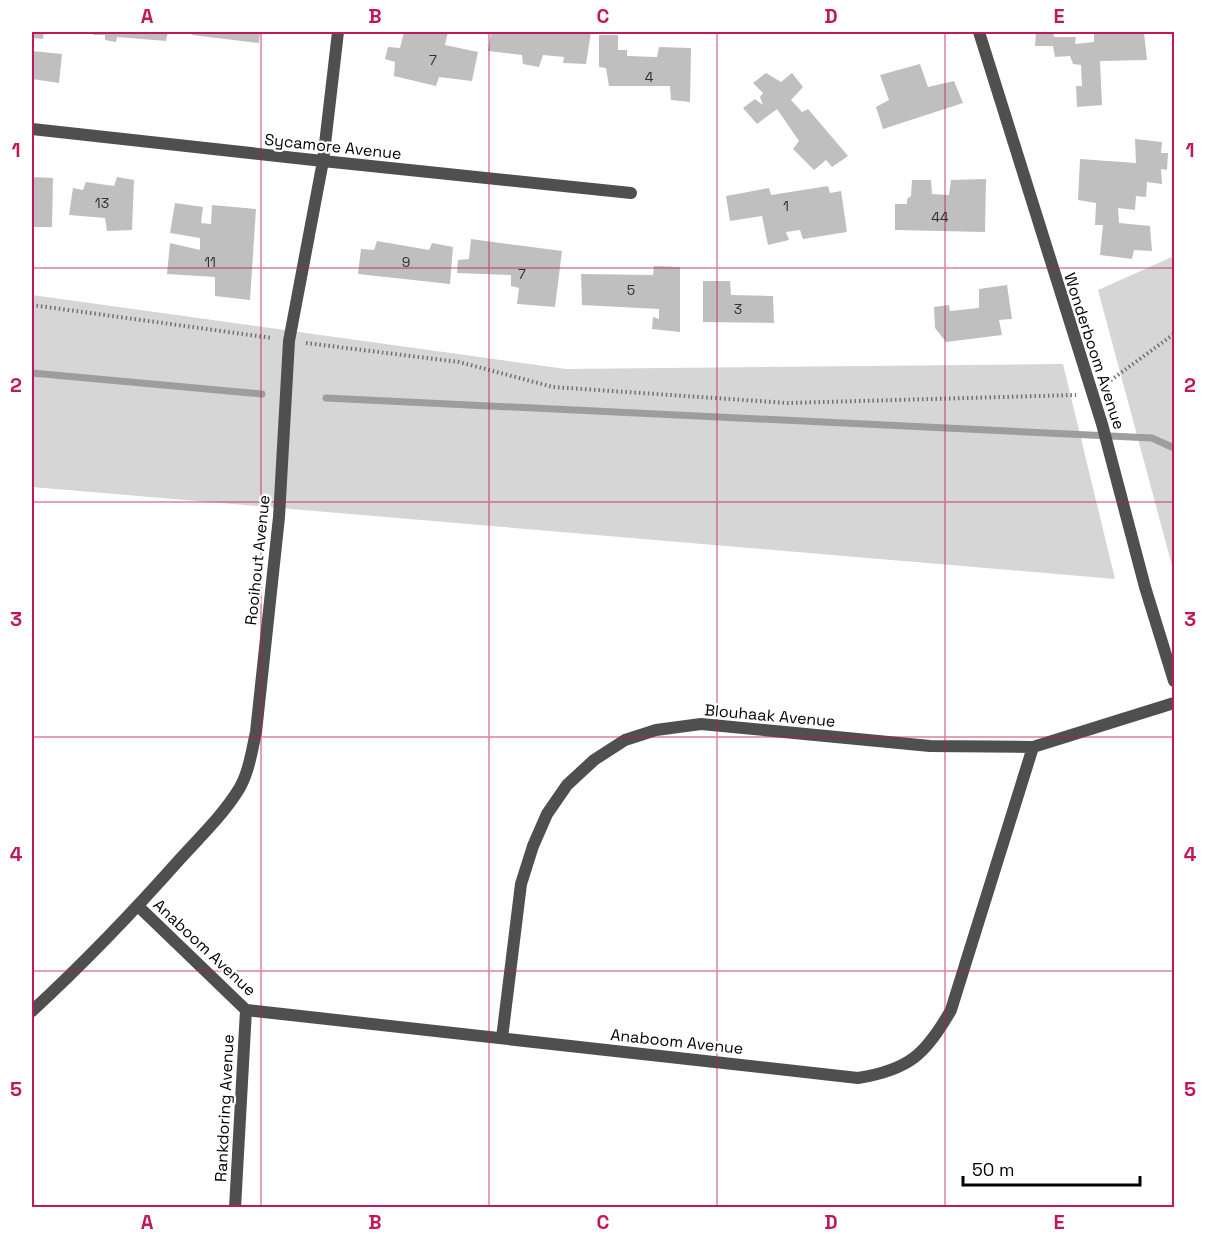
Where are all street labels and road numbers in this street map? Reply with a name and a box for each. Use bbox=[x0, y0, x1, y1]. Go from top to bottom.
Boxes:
street label: Sycamore Avenue bbox=[263, 129, 402, 164]
street label: Wonderboom Avenue bbox=[1059, 270, 1130, 432]
street label: Rooihout Avenue bbox=[240, 494, 275, 626]
street label: Blouhaak Avenue bbox=[704, 699, 836, 732]
street label: Anaboom Avenue bbox=[149, 894, 261, 1001]
street label: Anaboom Avenue bbox=[610, 1024, 744, 1059]
street label: Rankdoring Avenue bbox=[210, 1034, 239, 1182]

